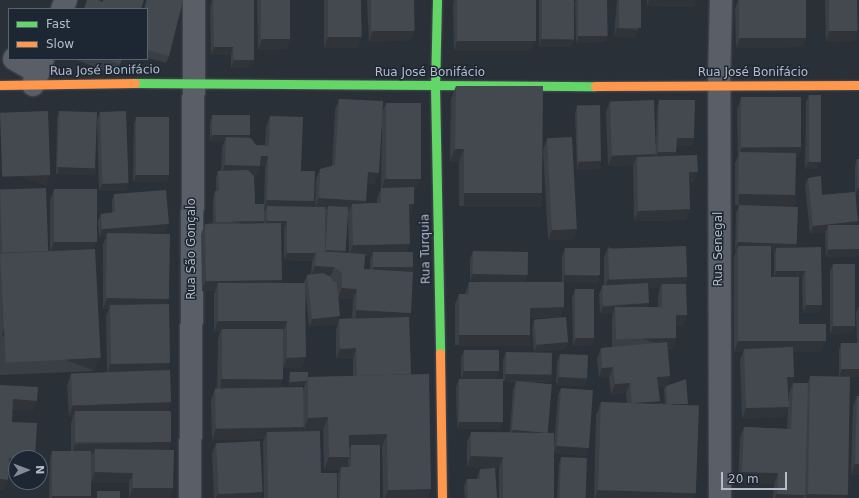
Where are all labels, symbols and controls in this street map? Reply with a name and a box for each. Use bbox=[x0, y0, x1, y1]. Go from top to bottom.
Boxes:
legend bbox=[8, 8, 148, 60]
text: Fast bbox=[46, 17, 70, 31]
text: Slow bbox=[46, 37, 74, 51]
street label: Rua José Bonifácio bbox=[50, 63, 160, 79]
street label: Rua José Bonifácio bbox=[375, 66, 485, 80]
street label: Rua José Bonifácio bbox=[698, 66, 808, 80]
street label: Rua São Gonçalo bbox=[185, 198, 199, 300]
street label: Rua Senegal bbox=[712, 212, 726, 286]
street label: Rua Turquia bbox=[418, 214, 434, 284]
north arrow bbox=[8, 450, 48, 490]
scale bar bbox=[723, 464, 789, 490]
text: N bbox=[33, 465, 46, 475]
text: 20 m bbox=[728, 472, 759, 486]

